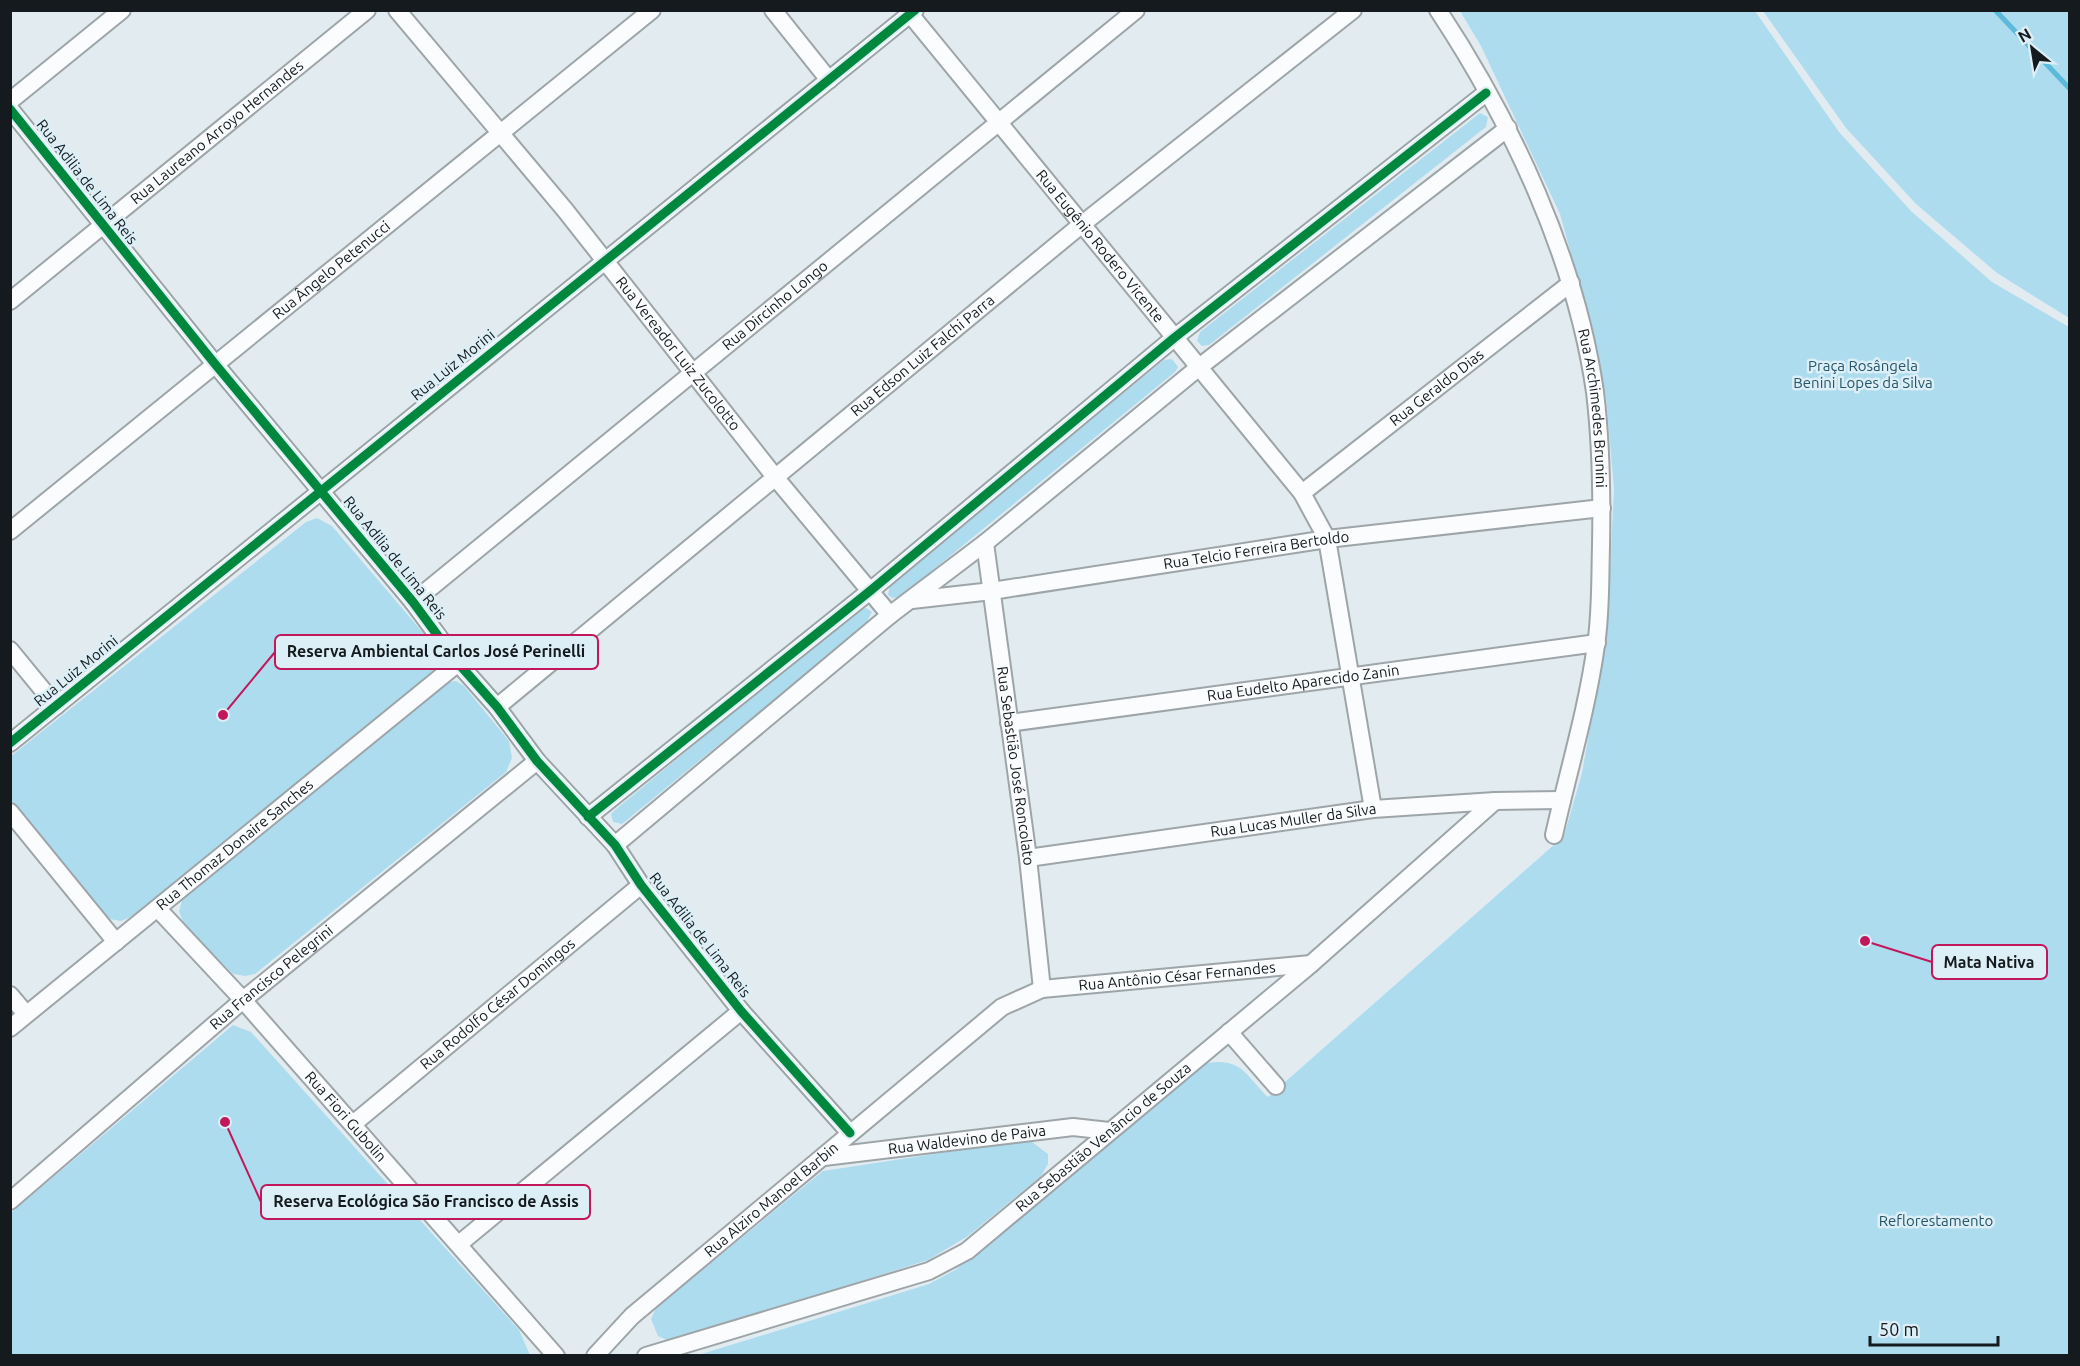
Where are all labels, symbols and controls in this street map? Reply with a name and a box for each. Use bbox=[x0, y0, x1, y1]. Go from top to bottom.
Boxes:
north arrow bbox=[2002, 18, 2062, 78]
text: N bbox=[2015, 24, 2034, 46]
street label: Rua Laureano Arroyo Hernandes bbox=[127, 57, 306, 207]
street label: Rua Adilia de Lima Reis bbox=[33, 116, 141, 247]
street label: Rua Eugênio Rodero Vicente bbox=[1033, 166, 1168, 326]
street label: Rua Ângelo Petenucci bbox=[269, 217, 393, 322]
street label: Rua Dircinho Longo bbox=[719, 257, 831, 353]
street label: Rua Vereador Luiz Zucolotto bbox=[613, 273, 744, 434]
street label: Rua Edson Luiz Falchi Parra bbox=[847, 291, 998, 419]
street label: Rua Luiz Morini bbox=[407, 326, 498, 403]
street label: Rua Archimedes Brunini bbox=[1575, 327, 1610, 488]
street label: Rua Geraldo Dias bbox=[1386, 346, 1487, 429]
park label: Praça Rosângela Benini Lopes da Silva bbox=[1793, 357, 1933, 391]
street label: Rua Adilia de Lima Reis bbox=[340, 493, 450, 623]
street label: Rua Telcio Ferreira Bertoldo bbox=[1162, 528, 1350, 572]
street label: Rua Luiz Morini bbox=[30, 632, 121, 709]
callout: Reserva Ambiental Carlos José Perinelli bbox=[275, 635, 598, 669]
text: Reserva Ambiental Carlos José Perinelli bbox=[287, 642, 585, 660]
street label: Rua Eudelto Aparecido Zanin bbox=[1206, 661, 1400, 704]
street label: Rua Sebastião José Roncolato bbox=[994, 665, 1038, 866]
street label: Rua Thomaz Donaire Sanches bbox=[153, 776, 316, 913]
street label: Rua Lucas Muller da Silva bbox=[1209, 800, 1377, 840]
street label: Rua Adilia de Lima Reis bbox=[646, 869, 754, 1000]
street label: Rua Francisco Pelegrini bbox=[206, 921, 336, 1033]
street label: Rua Rodolfo César Domingos bbox=[417, 934, 578, 1073]
callout: Mata Nativa bbox=[1932, 945, 2047, 979]
text: Mata Nativa bbox=[1944, 953, 2034, 971]
street label: Rua Antônio César Fernandes bbox=[1078, 958, 1276, 994]
street label: Rua Sebastião Venâncio de Souza bbox=[1012, 1059, 1194, 1215]
street label: Rua Fiori Gubolin bbox=[302, 1068, 390, 1165]
street label: Rua Waldevino de Paiva bbox=[887, 1121, 1047, 1157]
street label: Rua Alziro Manoel Barbin bbox=[701, 1139, 841, 1260]
callout: Reserva Ecológica São Francisco de Assis bbox=[261, 1185, 590, 1219]
text: Reserva Ecológica São Francisco de Assis bbox=[273, 1192, 579, 1210]
park label: Reflorestamento bbox=[1879, 1212, 1993, 1229]
scale bar bbox=[1870, 1309, 1998, 1347]
text: 50 m bbox=[1879, 1319, 1919, 1339]

